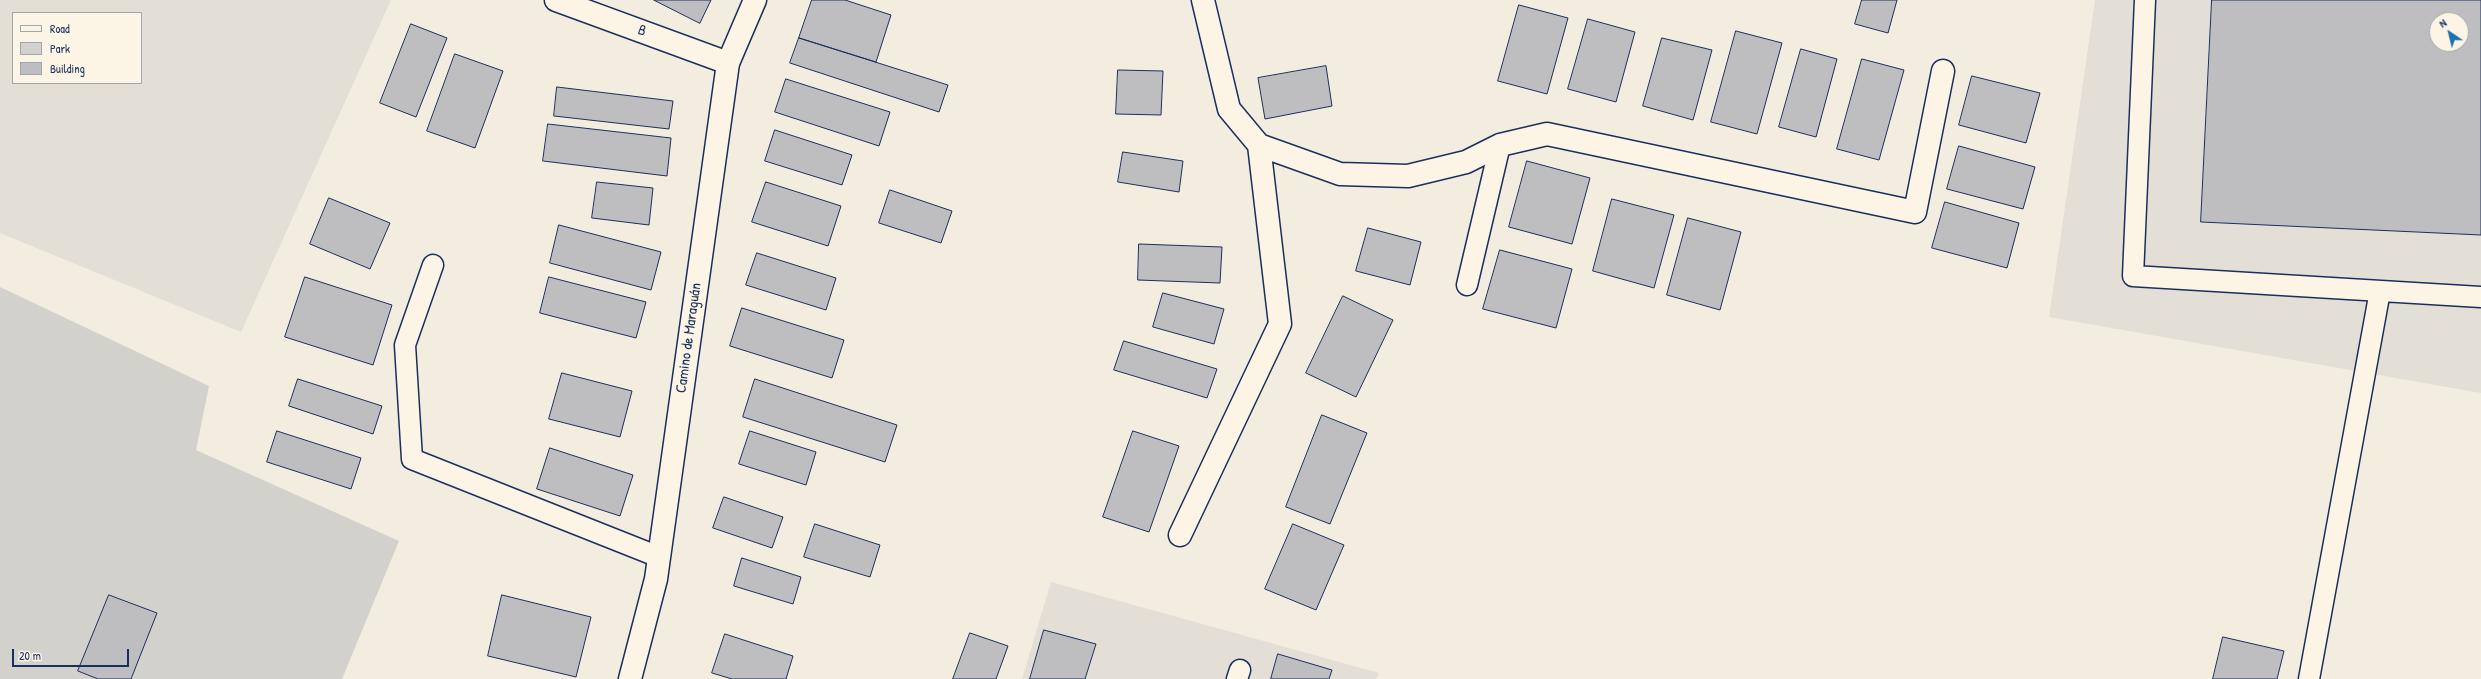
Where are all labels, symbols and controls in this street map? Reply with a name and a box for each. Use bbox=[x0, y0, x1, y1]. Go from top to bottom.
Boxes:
legend bbox=[12, 12, 142, 84]
north arrow bbox=[2429, 12, 2469, 52]
text: N bbox=[2436, 16, 2449, 30]
text: Road bbox=[50, 20, 70, 37]
street label: B bbox=[635, 21, 649, 41]
text: Park bbox=[50, 40, 70, 57]
text: Building bbox=[50, 60, 85, 77]
street label: Camino de Maraguán bbox=[672, 282, 706, 394]
scale bar bbox=[14, 641, 131, 667]
text: 20 m bbox=[19, 647, 41, 664]

